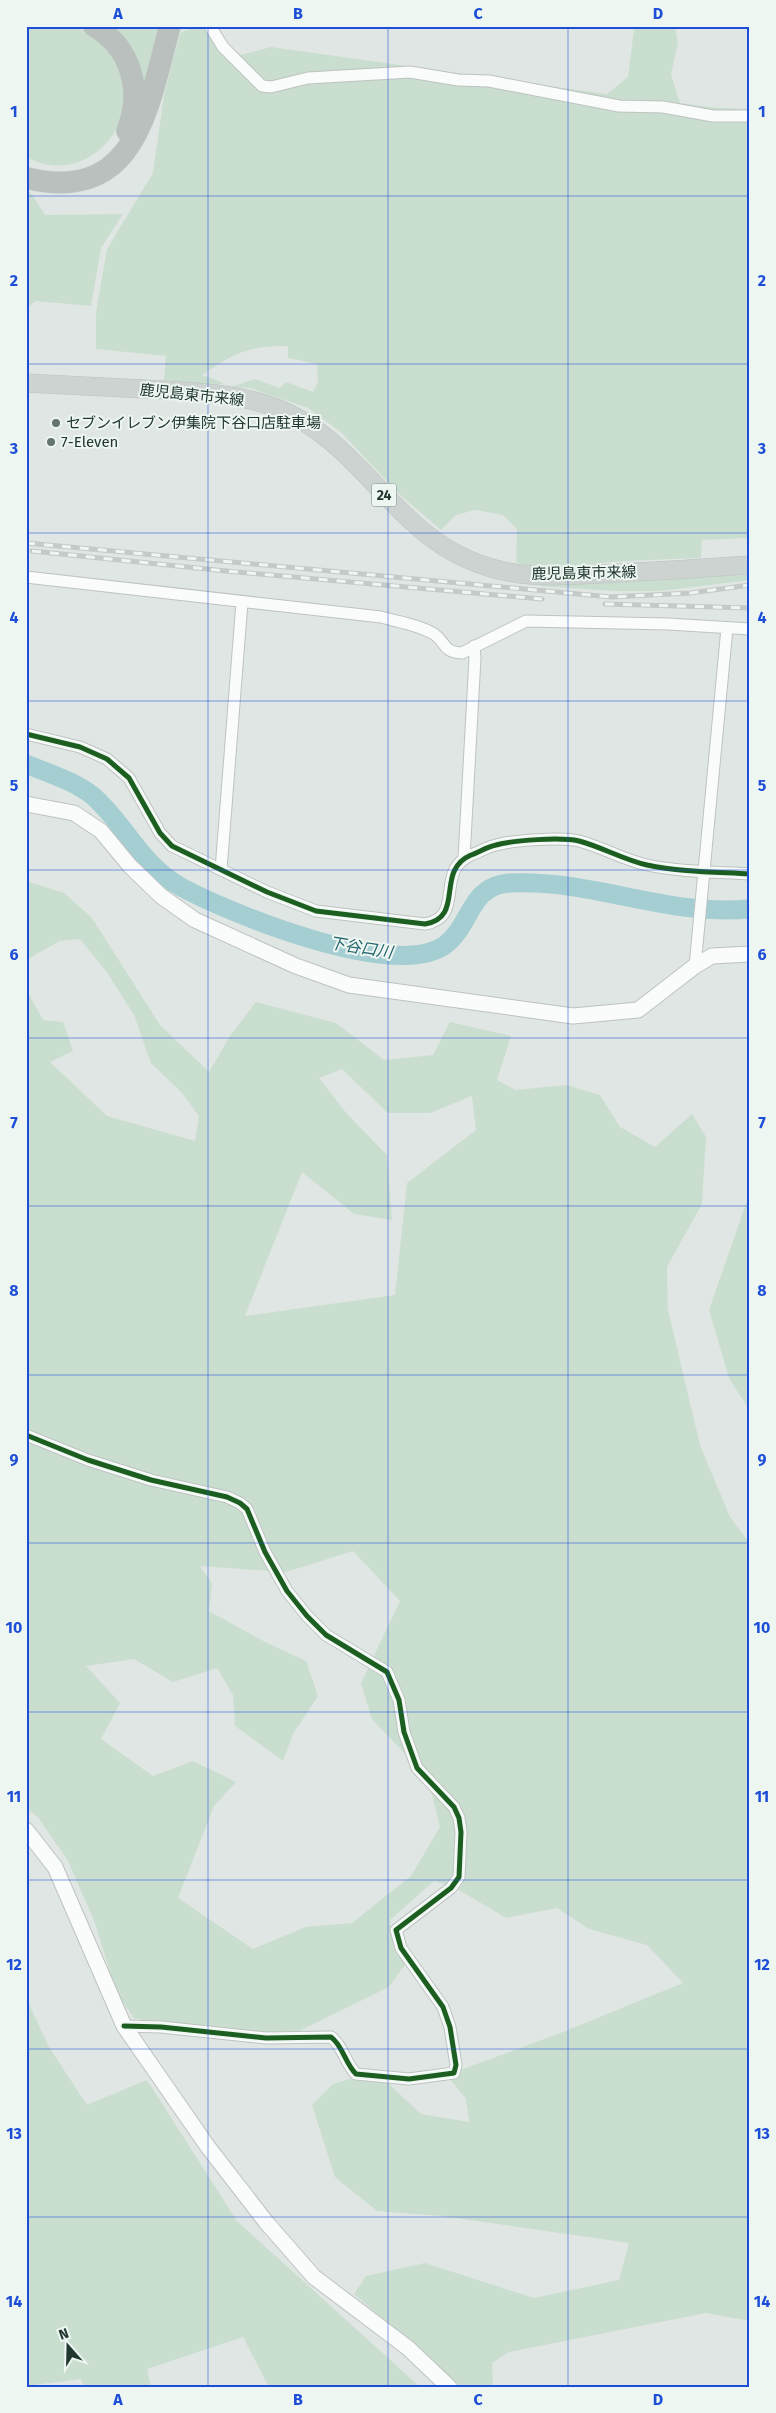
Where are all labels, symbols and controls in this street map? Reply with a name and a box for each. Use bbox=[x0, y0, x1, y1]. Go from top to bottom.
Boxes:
text: A bbox=[112, 4, 123, 23]
text: B bbox=[293, 4, 303, 23]
text: C bbox=[473, 4, 483, 23]
text: D bbox=[653, 4, 663, 23]
text: 1 bbox=[10, 102, 18, 121]
text: 1 bbox=[758, 102, 766, 121]
text: 2 bbox=[10, 271, 18, 290]
text: 2 bbox=[758, 271, 766, 290]
street label: 鹿児島東市来線 bbox=[139, 381, 245, 409]
place label: セブンイレブン伊集院下谷口店駐車場 bbox=[66, 414, 321, 432]
marker: セブンイレブン伊集院下谷口店駐車場 bbox=[50, 417, 62, 429]
place label: 7-Eleven bbox=[61, 433, 118, 451]
marker: 7-Eleven bbox=[45, 436, 57, 448]
text: 3 bbox=[9, 439, 18, 458]
text: 3 bbox=[757, 439, 766, 458]
road number: 24 bbox=[372, 484, 396, 506]
street label: 鹿児島東市来線 bbox=[531, 563, 637, 583]
text: 4 bbox=[9, 608, 19, 627]
text: 4 bbox=[757, 608, 767, 627]
text: 5 bbox=[10, 776, 19, 795]
text: 5 bbox=[758, 776, 767, 795]
water label: 下谷口川 bbox=[328, 933, 396, 962]
text: 6 bbox=[9, 945, 19, 964]
text: 6 bbox=[757, 945, 767, 964]
text: 7 bbox=[10, 1113, 18, 1132]
text: 7 bbox=[758, 1113, 766, 1132]
text: 8 bbox=[9, 1281, 19, 1300]
text: 8 bbox=[757, 1281, 767, 1300]
text: 9 bbox=[10, 1450, 19, 1469]
text: 9 bbox=[758, 1450, 767, 1469]
text: 10 bbox=[6, 1618, 22, 1637]
text: 10 bbox=[754, 1618, 770, 1637]
text: 11 bbox=[7, 1787, 21, 1806]
text: 11 bbox=[755, 1787, 769, 1806]
text: 12 bbox=[6, 1955, 22, 1974]
text: 12 bbox=[754, 1955, 770, 1974]
text: 13 bbox=[6, 2124, 22, 2143]
text: 13 bbox=[754, 2124, 770, 2143]
text: 14 bbox=[6, 2292, 22, 2311]
text: 14 bbox=[754, 2292, 770, 2311]
north arrow bbox=[42, 2320, 92, 2370]
text: N bbox=[56, 2325, 71, 2344]
text: A bbox=[112, 2390, 123, 2409]
text: B bbox=[293, 2390, 303, 2409]
text: C bbox=[473, 2390, 483, 2409]
text: D bbox=[653, 2390, 663, 2409]

